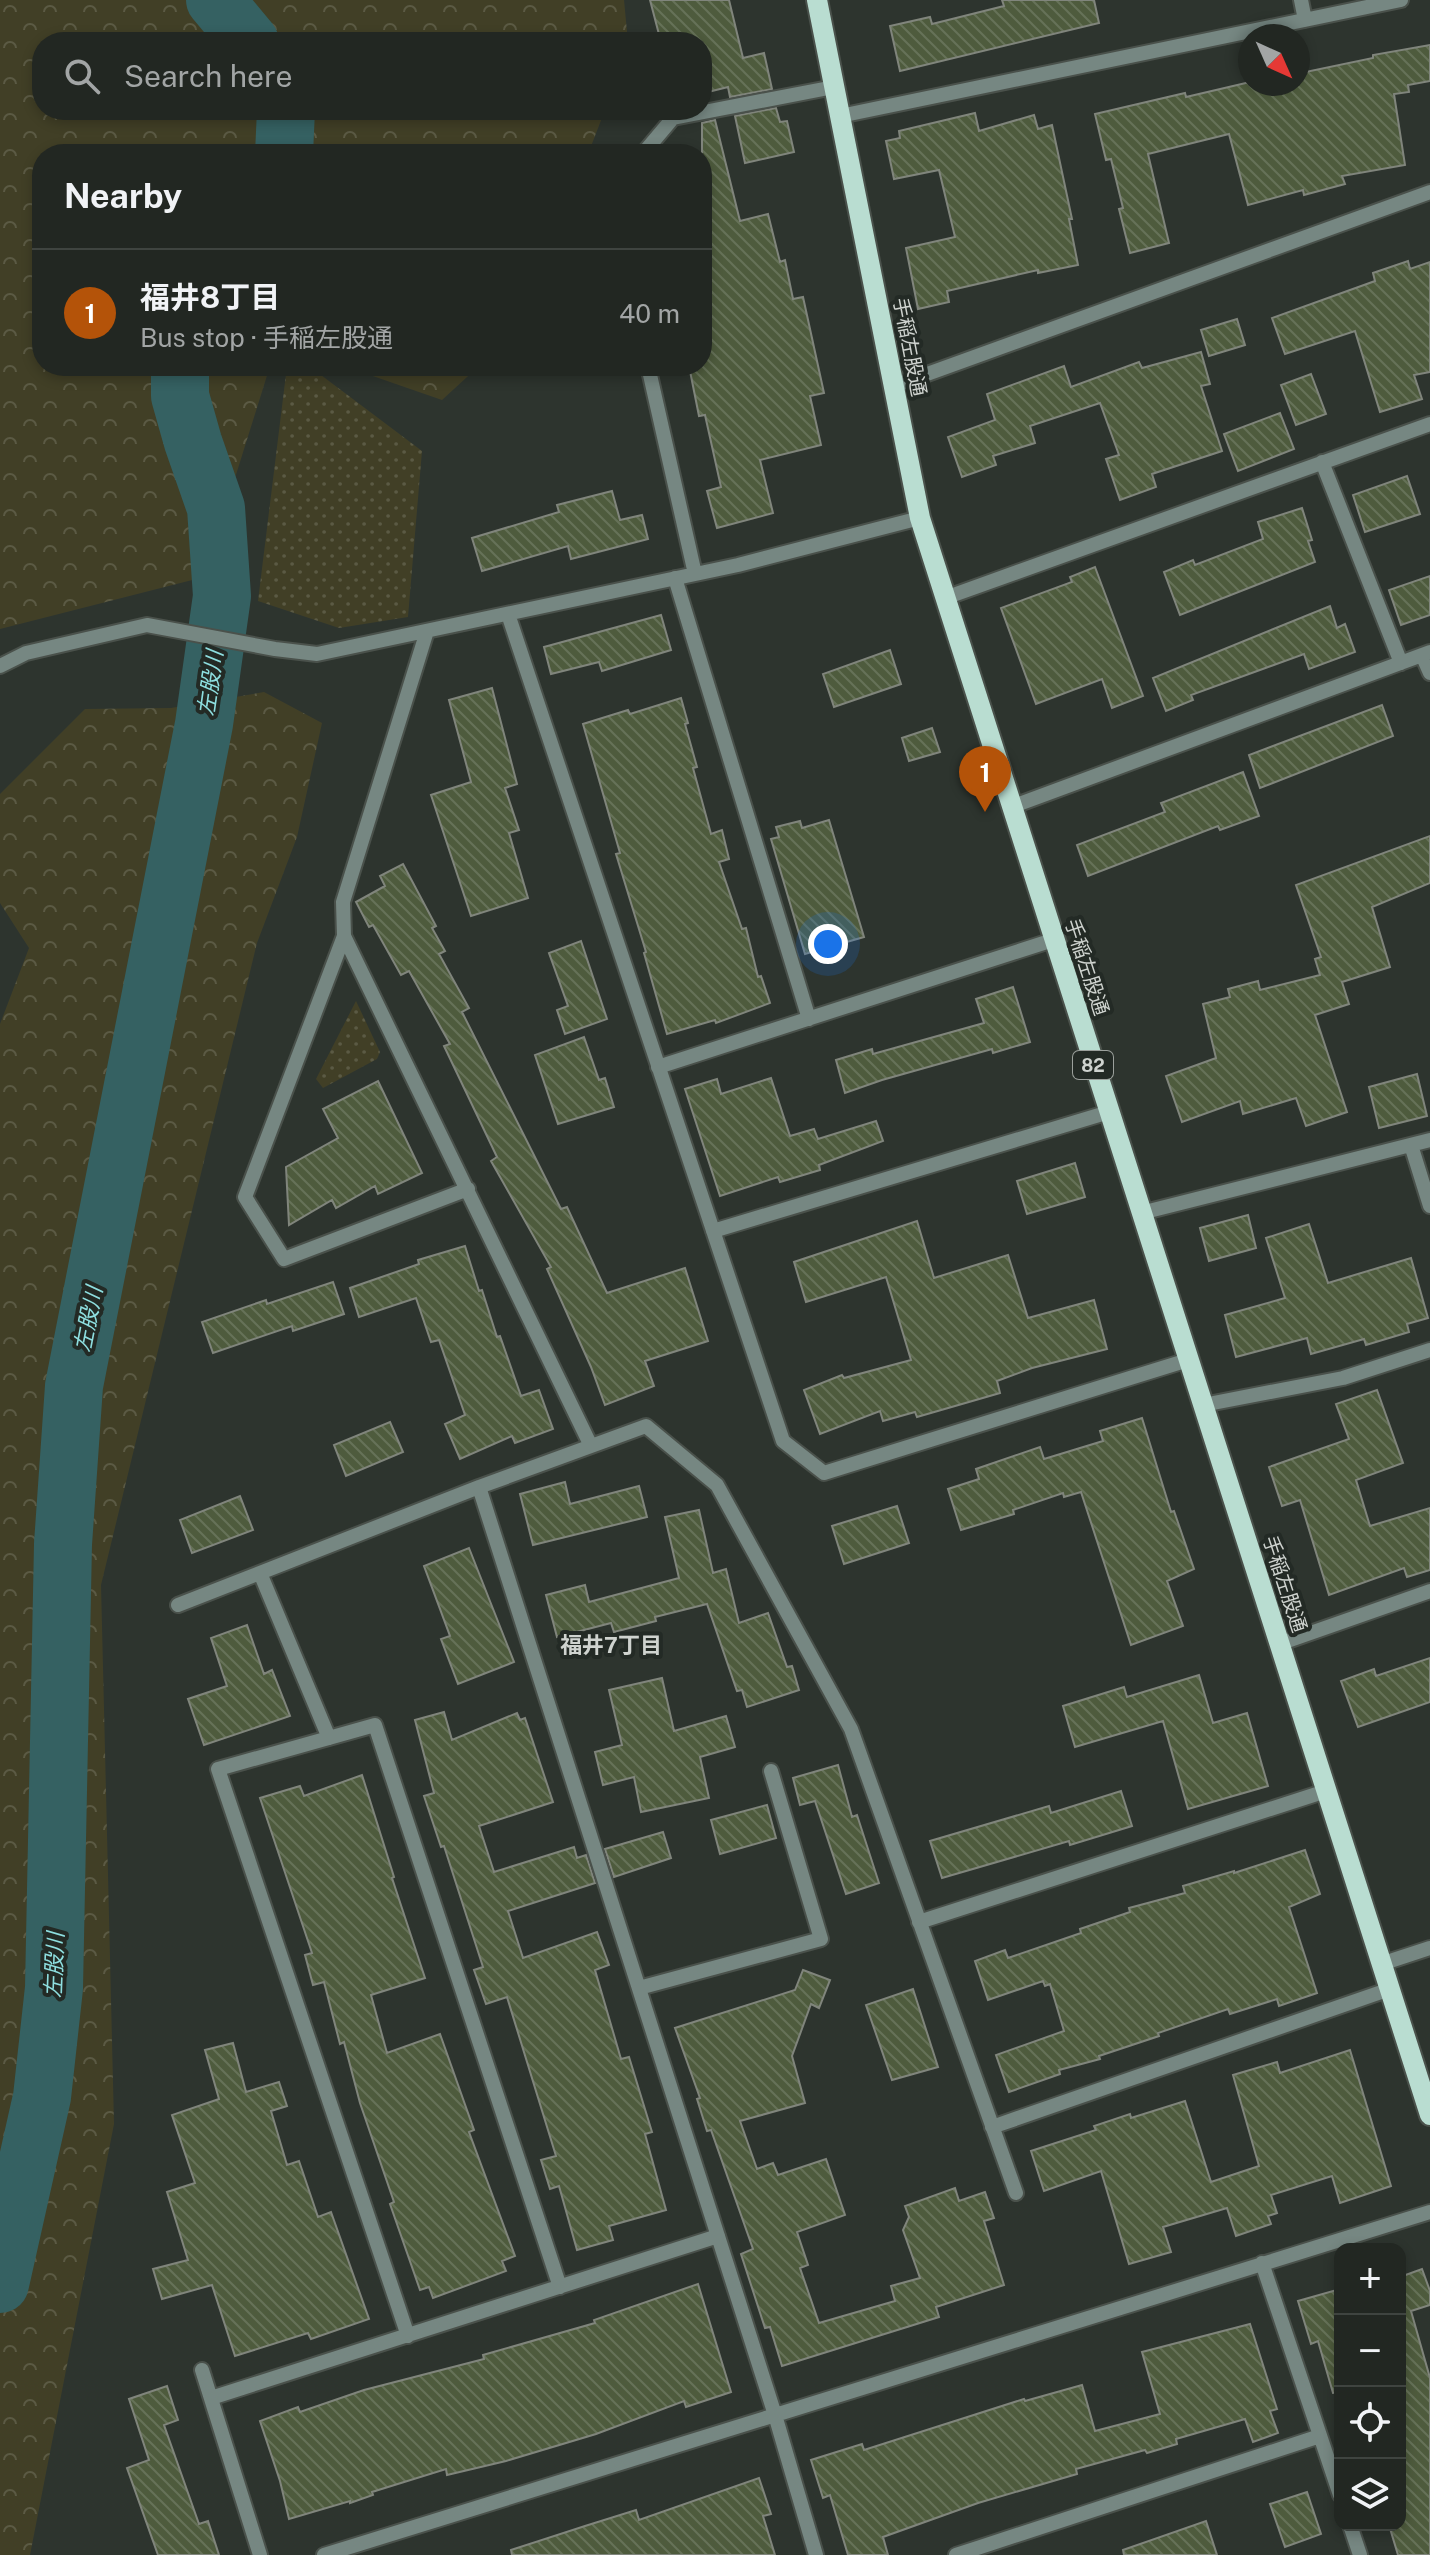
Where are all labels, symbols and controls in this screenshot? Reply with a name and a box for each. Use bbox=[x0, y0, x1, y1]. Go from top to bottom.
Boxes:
north arrow bbox=[1238, 24, 1310, 96]
search box bbox=[32, 32, 712, 120]
icon: search bbox=[60, 54, 104, 98]
text: Search here bbox=[124, 58, 292, 94]
text: Nearby bbox=[64, 176, 182, 216]
text: 福井8丁目 bbox=[140, 279, 280, 315]
street label: 手稲左股通 bbox=[889, 296, 931, 398]
text: 1 bbox=[84, 298, 96, 329]
text: 40 m bbox=[619, 298, 680, 329]
text: Bus stop · 手稲左股通 bbox=[140, 322, 393, 353]
water label: 左股川 bbox=[193, 647, 228, 717]
pin: 1 bbox=[959, 746, 1011, 812]
street label: 手稲左股通 bbox=[1060, 916, 1114, 1018]
your location bbox=[808, 924, 848, 964]
road number: 82 bbox=[1073, 1051, 1113, 1079]
water label: 左股川 bbox=[69, 1282, 107, 1354]
street label: 手稲左股通 bbox=[1258, 1533, 1312, 1635]
district label: 福井7丁目 bbox=[560, 1632, 662, 1658]
water label: 左股川 bbox=[40, 1930, 68, 1998]
map controls bbox=[1334, 2243, 1406, 2531]
button: + bbox=[1334, 2243, 1406, 2315]
button: − bbox=[1334, 2315, 1406, 2387]
button: locate bbox=[1334, 2387, 1406, 2459]
button: layers bbox=[1334, 2459, 1406, 2531]

